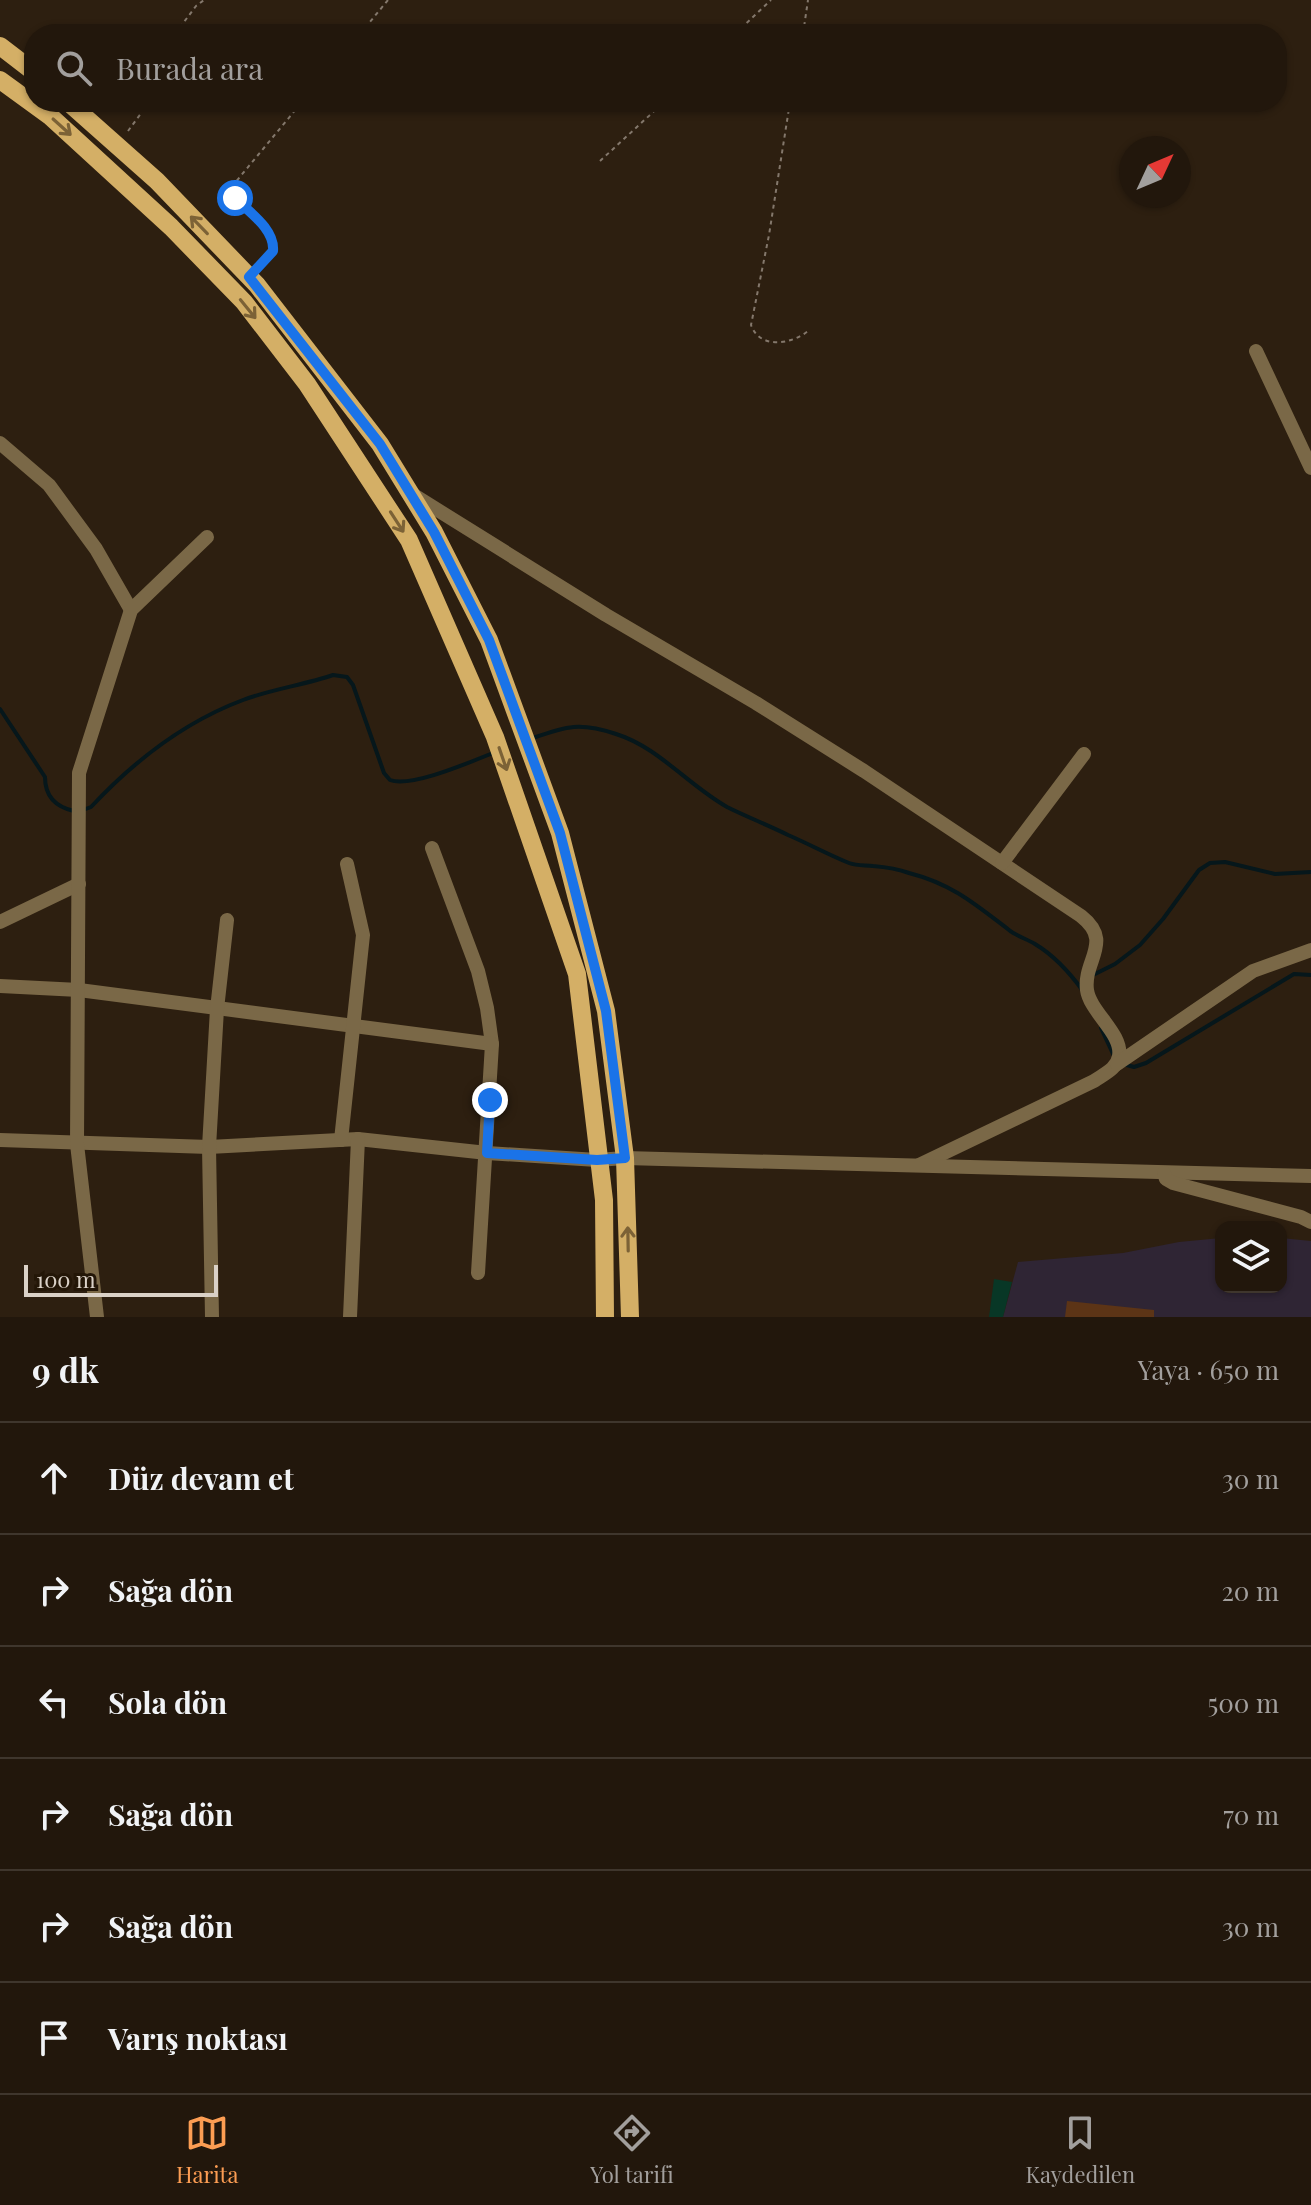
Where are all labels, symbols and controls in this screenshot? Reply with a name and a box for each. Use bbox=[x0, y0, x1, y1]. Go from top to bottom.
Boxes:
search box bbox=[24, 24, 1287, 112]
icon: search bbox=[52, 46, 96, 90]
text: Burada ara bbox=[116, 48, 263, 88]
one-way arrow bbox=[52, 118, 72, 137]
north arrow bbox=[1119, 136, 1191, 208]
route start bbox=[217, 180, 253, 216]
one-way arrow bbox=[190, 216, 209, 235]
one-way arrow bbox=[239, 298, 257, 319]
one-way arrow bbox=[389, 510, 405, 532]
one-way arrow bbox=[496, 746, 511, 771]
route end bbox=[472, 1082, 508, 1118]
map controls bbox=[1215, 1221, 1287, 1293]
button: layers bbox=[1215, 1221, 1287, 1293]
one-way arrow bbox=[621, 1226, 636, 1253]
scale bar bbox=[24, 1261, 218, 1297]
text: 100 m bbox=[36, 1264, 96, 1294]
text: 9 dk bbox=[32, 1346, 99, 1392]
text: Yaya · 650 m bbox=[1138, 1352, 1279, 1387]
icon: ahead bbox=[32, 1456, 76, 1500]
text: Düz devam et bbox=[108, 1458, 294, 1498]
text: 30 m bbox=[1222, 1461, 1279, 1496]
icon: right bbox=[32, 1568, 76, 1612]
text: Sağa dön bbox=[108, 1570, 233, 1610]
text: 20 m bbox=[1221, 1573, 1279, 1608]
icon: left bbox=[32, 1680, 76, 1724]
text: Sola dön bbox=[108, 1682, 227, 1722]
text: 500 m bbox=[1207, 1685, 1279, 1720]
icon: right bbox=[32, 1792, 76, 1836]
text: Sağa dön bbox=[108, 1794, 233, 1834]
text: 70 m bbox=[1223, 1797, 1279, 1832]
icon: right bbox=[32, 1904, 76, 1948]
text: Sağa dön bbox=[108, 1906, 233, 1946]
text: 30 m bbox=[1222, 1909, 1279, 1944]
icon: arrive bbox=[32, 2016, 76, 2060]
text: Varış noktası bbox=[108, 2018, 288, 2058]
tab: Harita bbox=[176, 2111, 238, 2189]
tab: Yol tarifi bbox=[590, 2111, 674, 2189]
tab: Kaydedilen bbox=[1025, 2111, 1135, 2189]

